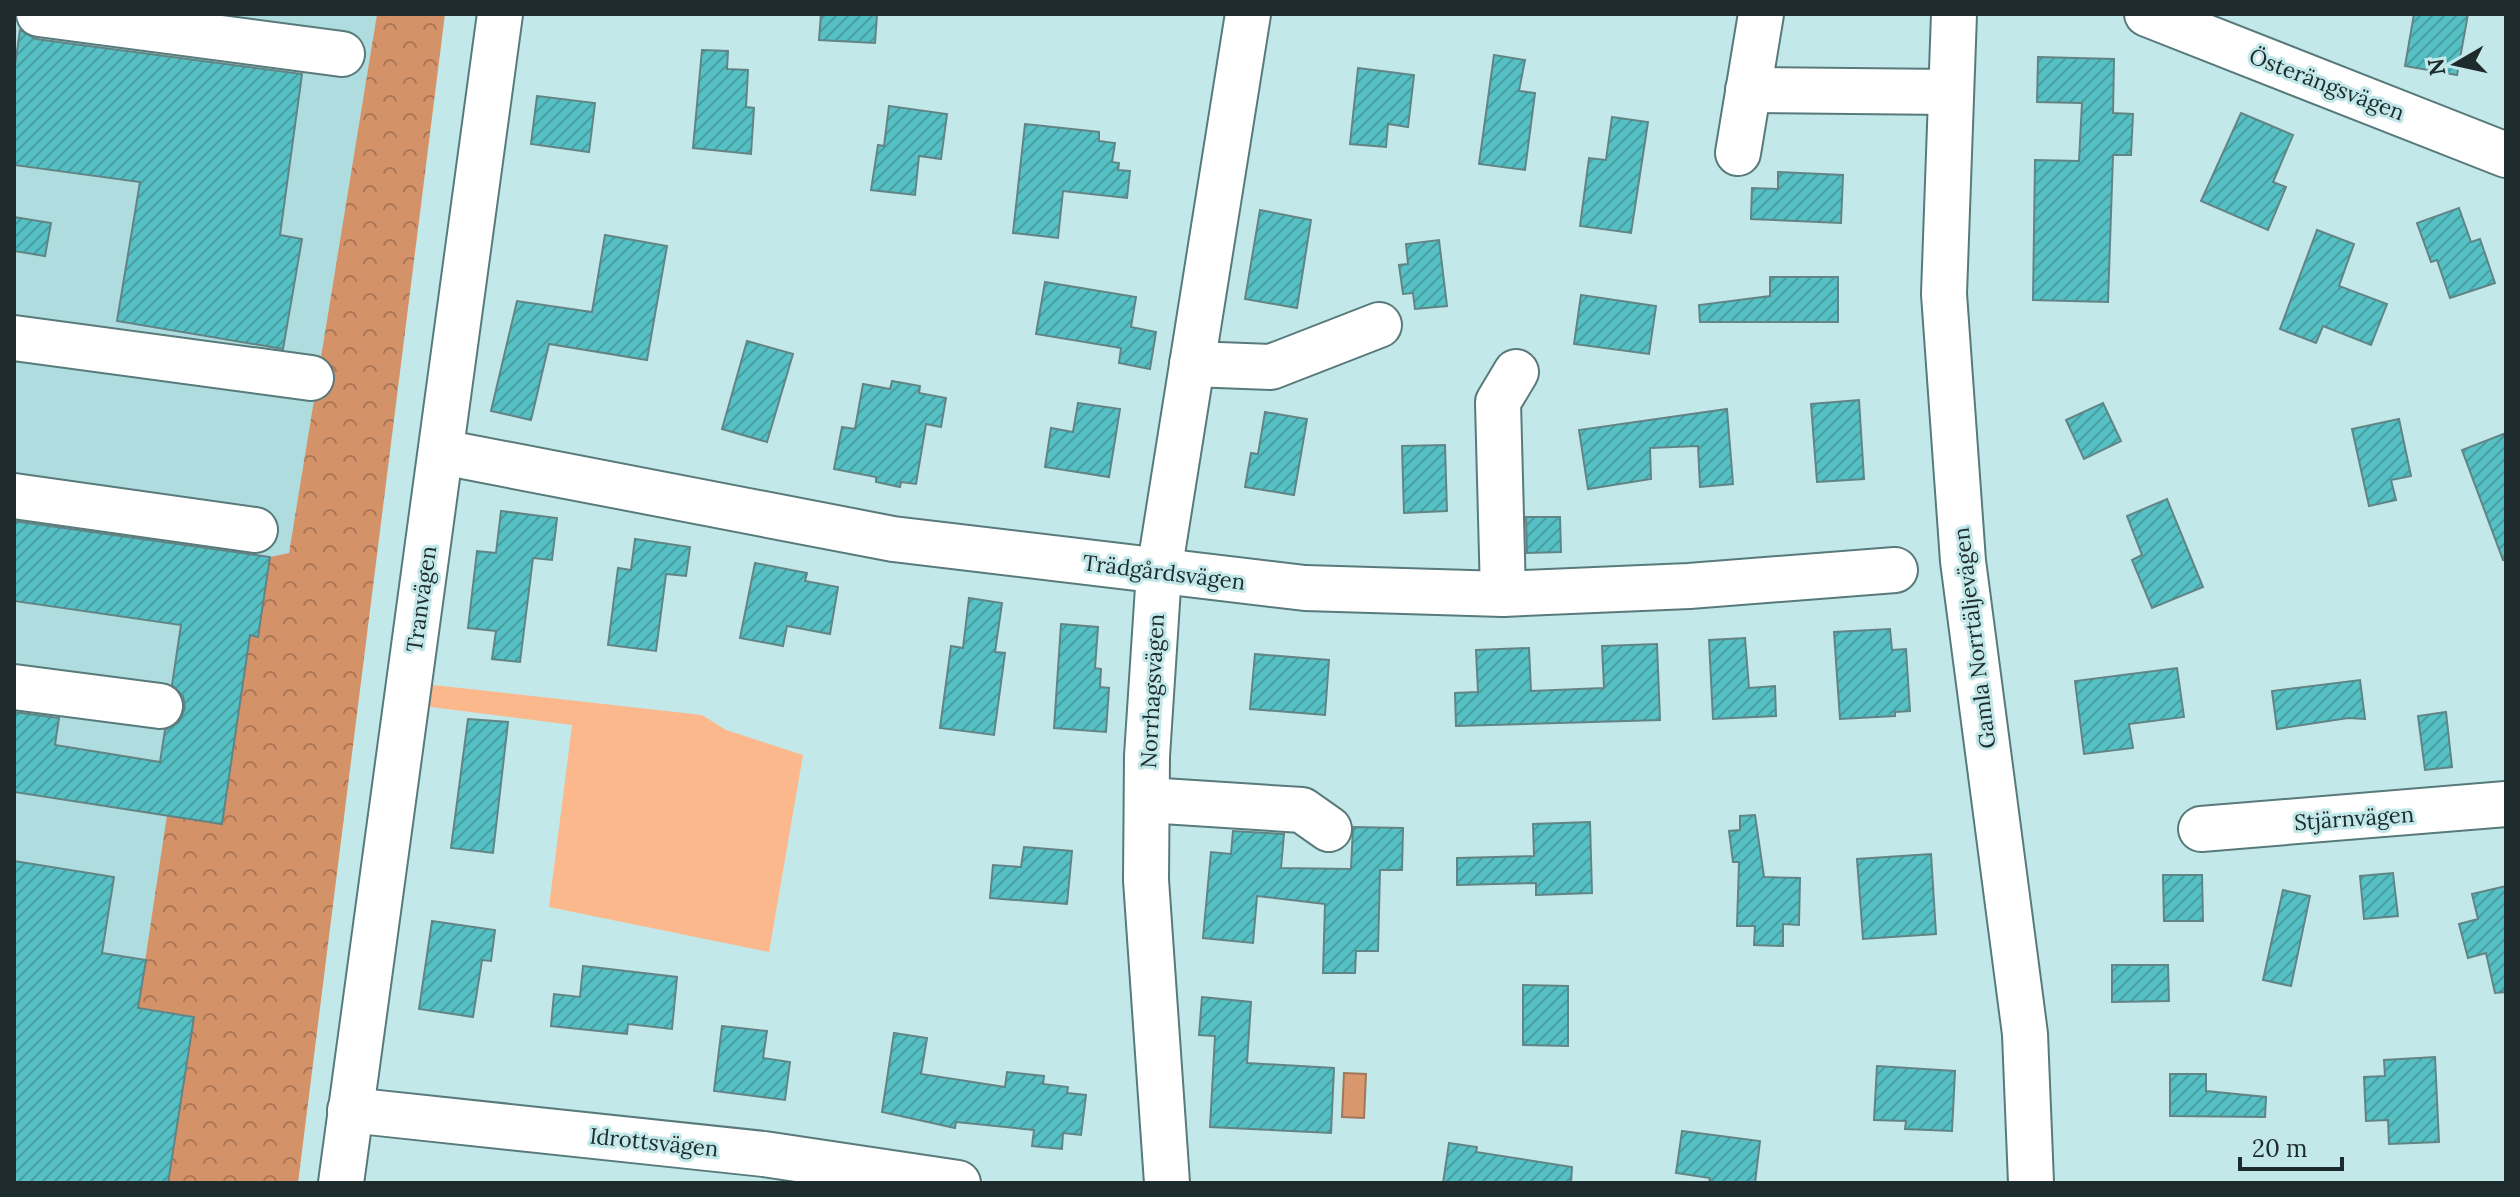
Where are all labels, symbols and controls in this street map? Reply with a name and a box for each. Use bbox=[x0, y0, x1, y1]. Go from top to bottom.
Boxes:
north arrow bbox=[2416, 24, 2496, 104]
street label: Österängsvägen bbox=[2245, 42, 2409, 126]
text: N bbox=[2421, 57, 2451, 78]
street label: Gamla Norrtäljevägen bbox=[1947, 526, 2001, 750]
street label: Tranvägen bbox=[400, 544, 442, 654]
street label: Trädgårdsvägen bbox=[1081, 548, 1247, 596]
street label: Norrhagsvägen bbox=[1134, 613, 1170, 769]
street label: Stjärnvägen bbox=[2293, 800, 2415, 836]
street label: Idrottsvägen bbox=[588, 1121, 720, 1163]
scale bar bbox=[2240, 1121, 2342, 1171]
text: 20 m bbox=[2252, 1133, 2308, 1164]

